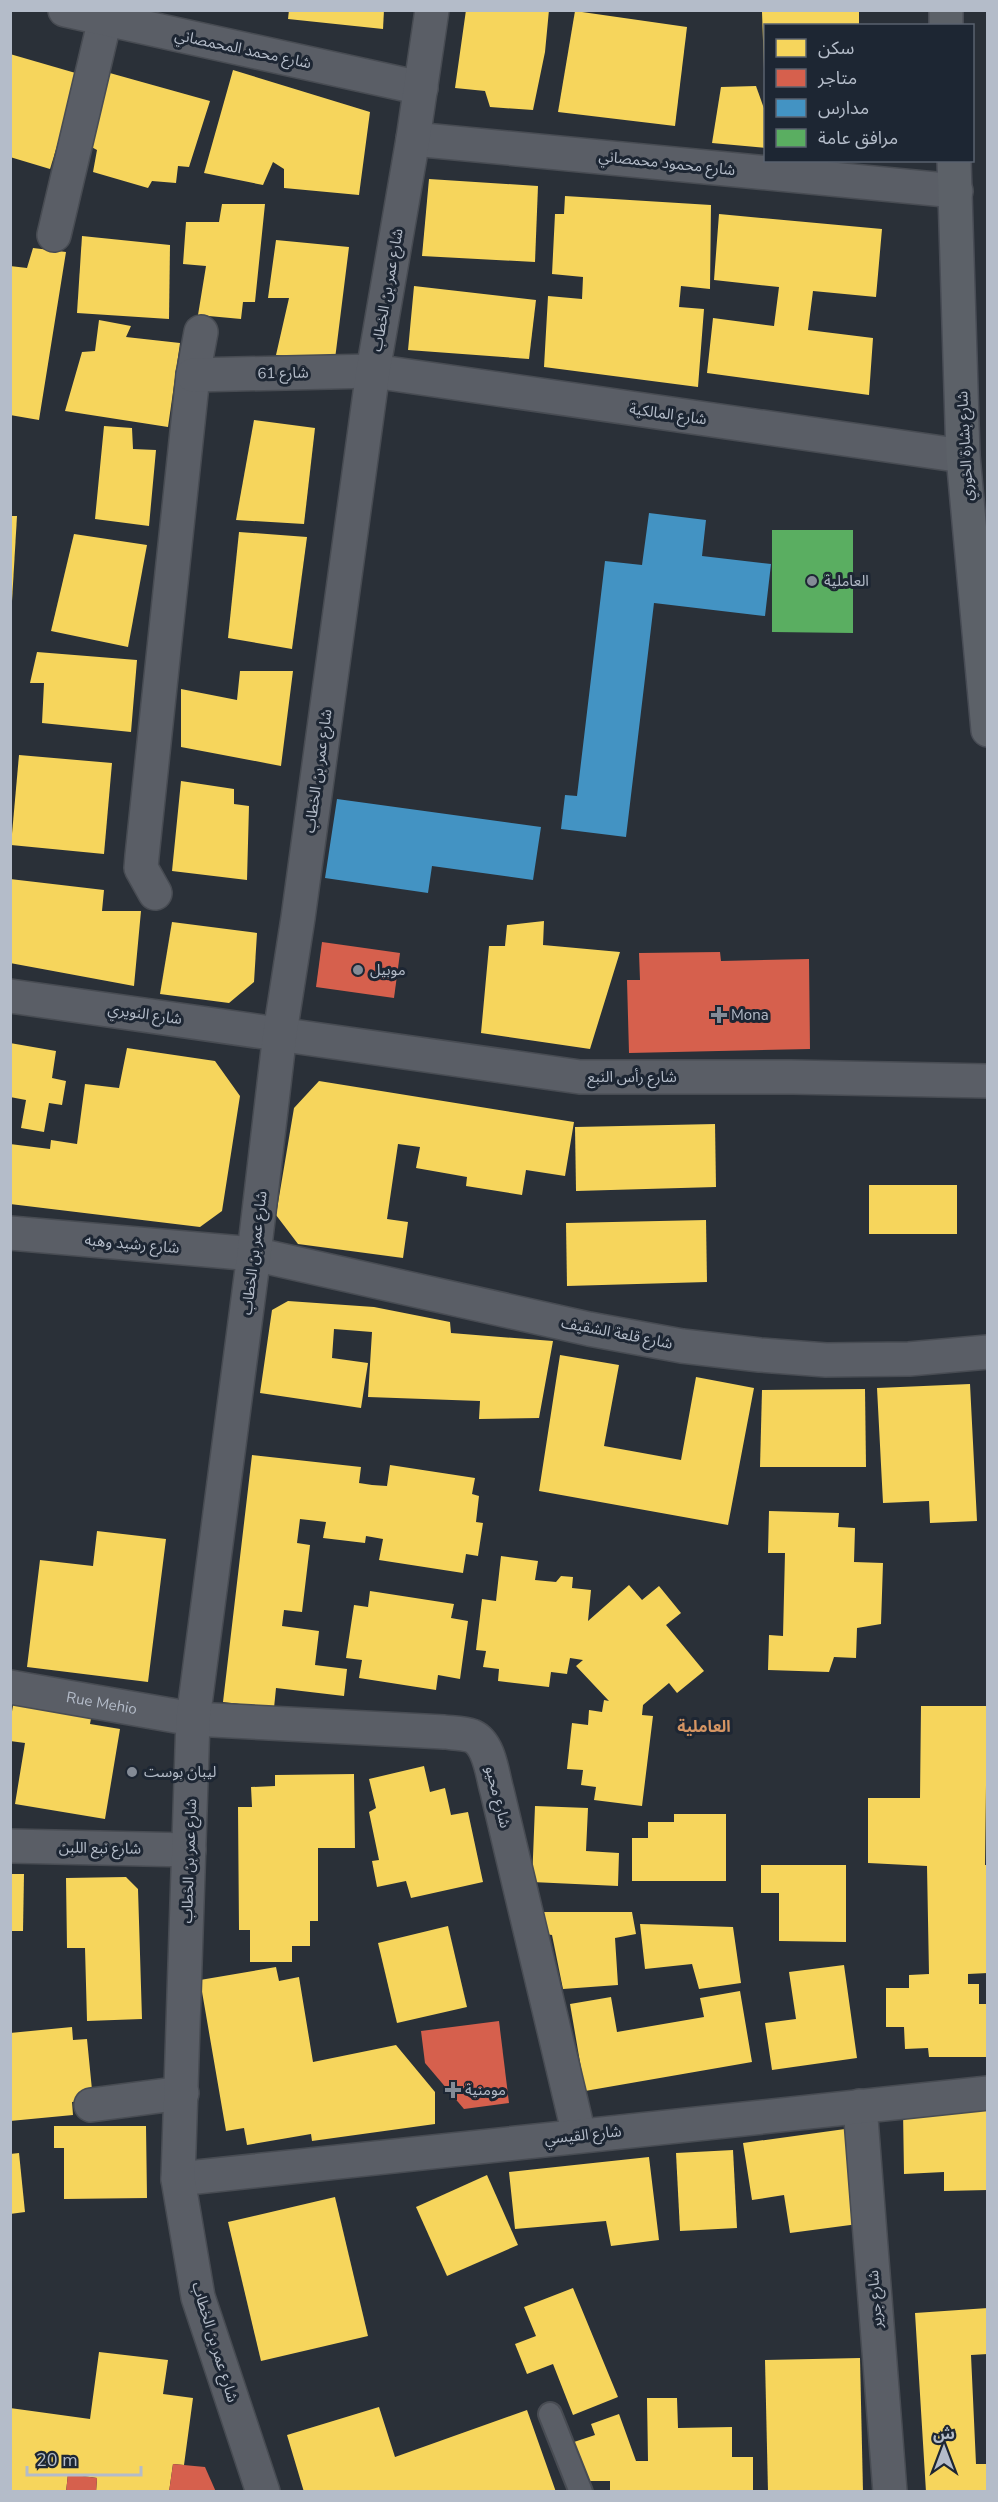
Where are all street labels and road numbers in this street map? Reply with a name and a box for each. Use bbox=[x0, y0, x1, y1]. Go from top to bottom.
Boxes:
street label: شارع محمد المحمصاني bbox=[172, 25, 313, 75]
street label: شارع محمود محمصاني bbox=[598, 146, 736, 182]
street label: شارع عمر بن الخطاب bbox=[366, 227, 410, 354]
street label: شارع 61 bbox=[257, 363, 309, 385]
street label: شارع بشارة الخوري bbox=[952, 390, 980, 501]
street label: شارع المالكية bbox=[628, 399, 708, 431]
street label: شارع عمر بن الخطاب bbox=[299, 708, 339, 835]
street label: شارع النويري bbox=[106, 999, 184, 1031]
street label: شارع رأس النبع bbox=[587, 1067, 677, 1089]
street label: شارع عمر بن الخطاب bbox=[236, 1190, 274, 1316]
street label: شارع رشيد وهبه bbox=[84, 1230, 180, 1260]
street label: شارع قلعة الشقيف bbox=[559, 1312, 675, 1356]
street label: Rue Mehio bbox=[65, 1687, 139, 1719]
street label: شارع محيو bbox=[479, 1764, 515, 1831]
street label: شارع عمر بن الخطاب bbox=[177, 1798, 203, 1924]
street label: شارع نبع اللبن bbox=[59, 1837, 141, 1861]
street label: شارع القيسي bbox=[543, 2121, 623, 2151]
street label: شارع جرير bbox=[863, 2269, 889, 2330]
street label: شارع عمر بن الخطاب bbox=[185, 2279, 243, 2405]

